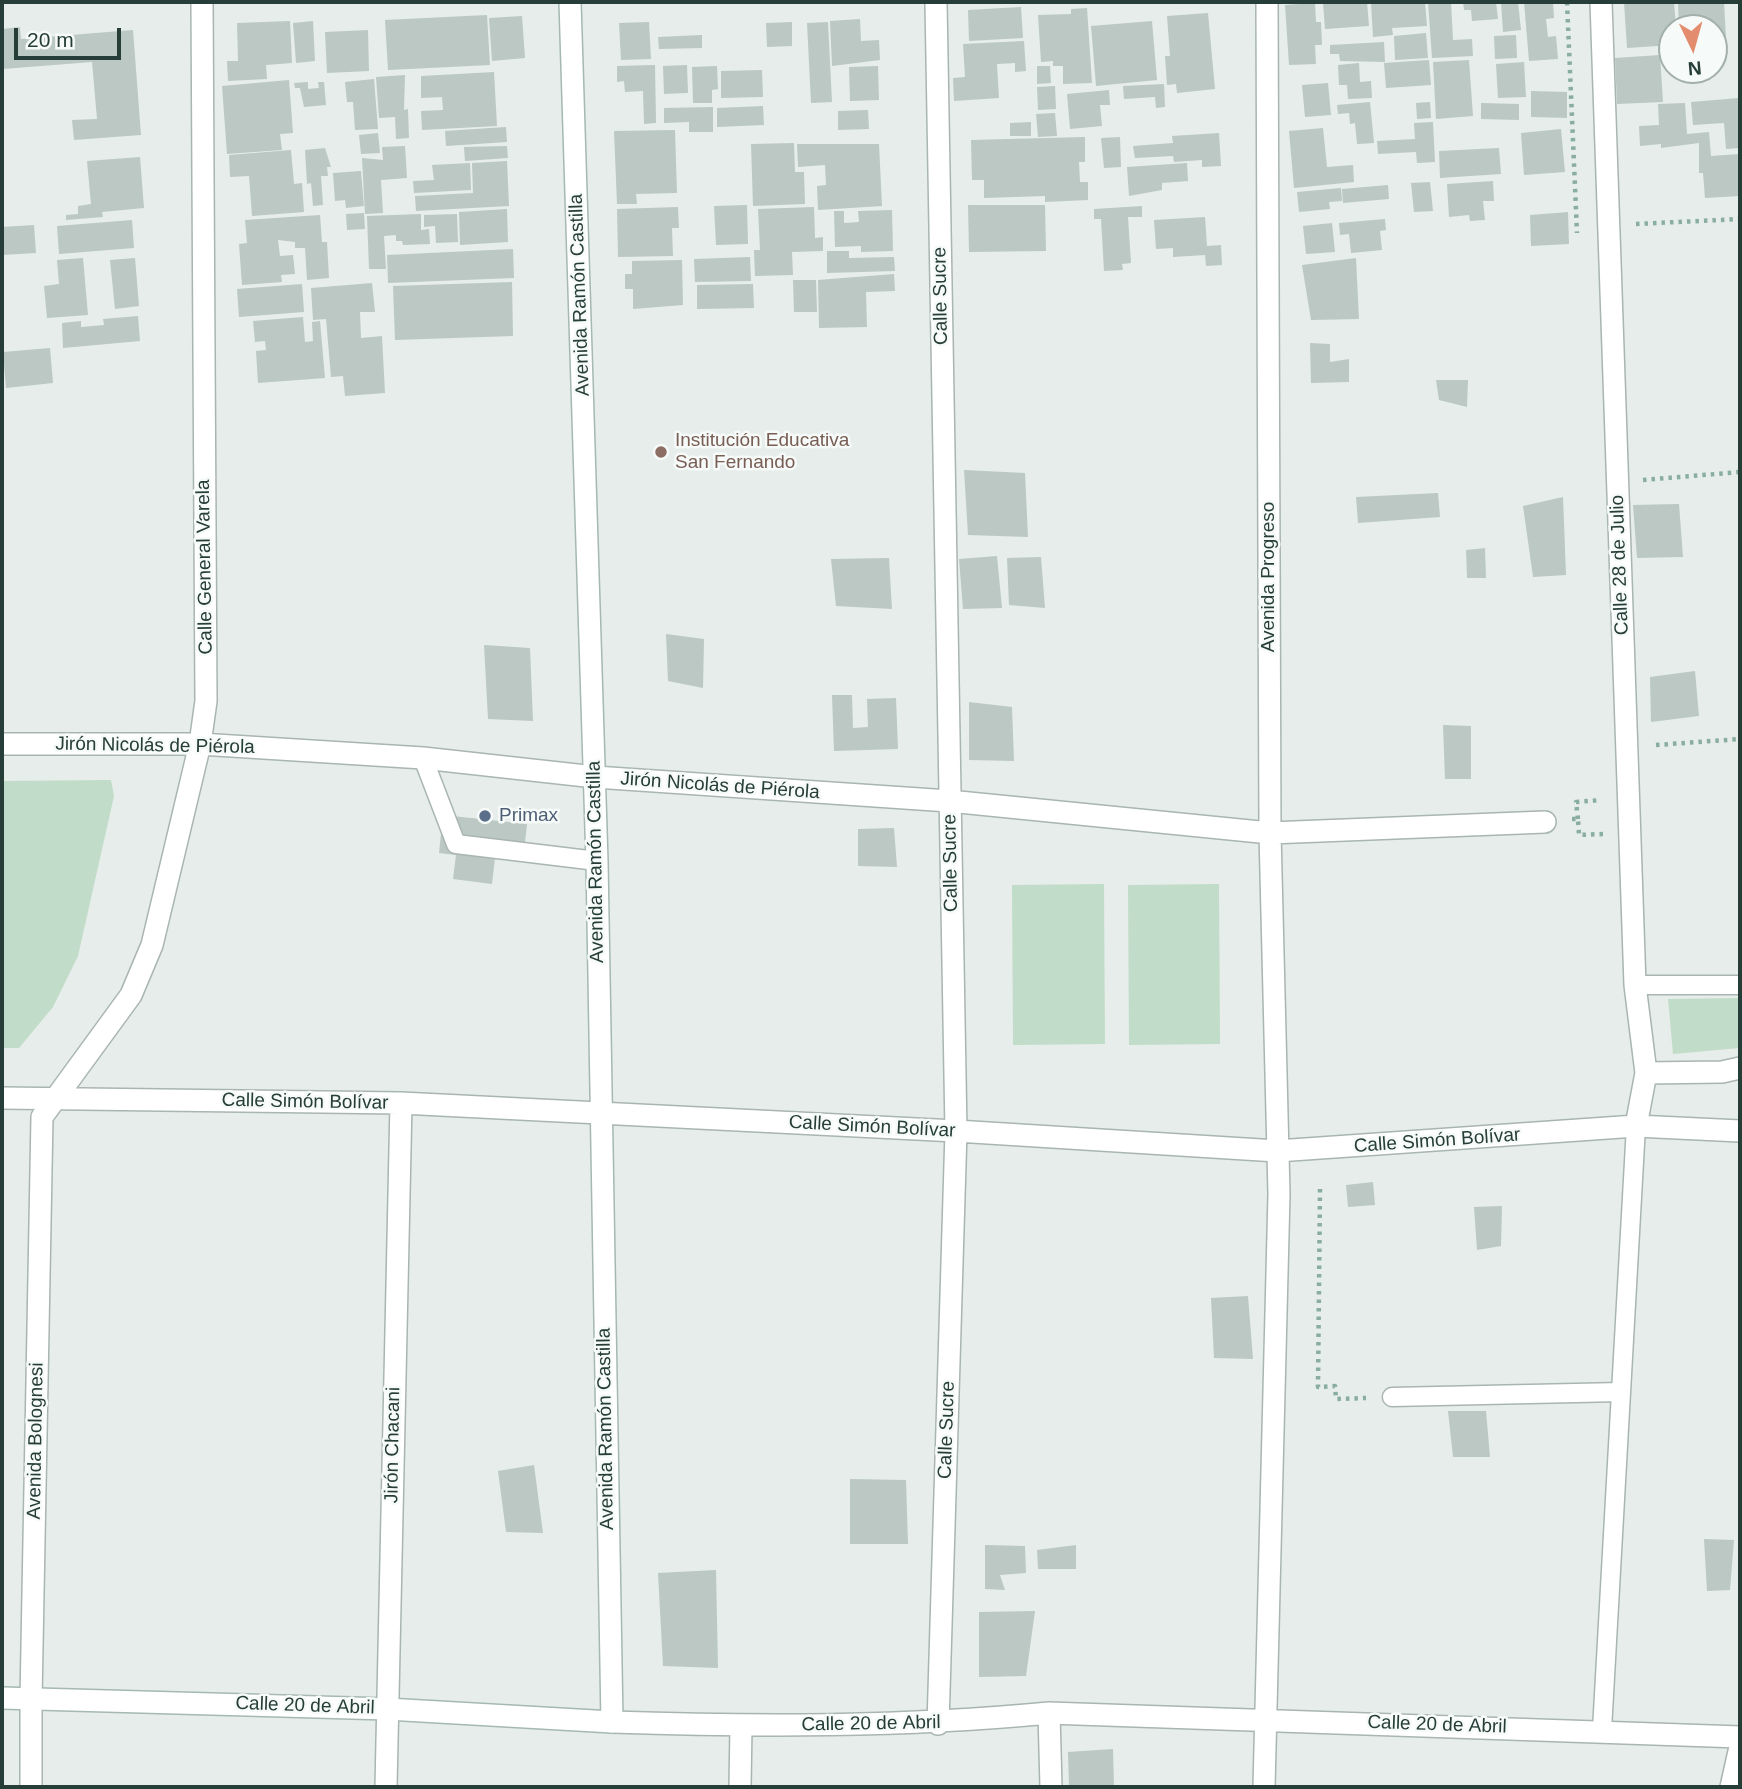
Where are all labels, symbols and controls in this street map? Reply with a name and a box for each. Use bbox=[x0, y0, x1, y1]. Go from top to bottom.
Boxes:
scale bar bbox=[18, 14, 124, 58]
north arrow bbox=[1658, 14, 1728, 84]
text: 20 m bbox=[27, 28, 74, 51]
text: N bbox=[1687, 57, 1702, 79]
street label: Avenida Ramón Castilla bbox=[565, 193, 595, 397]
street label: Calle Sucre bbox=[929, 247, 953, 345]
place label: Institución Educativa San Fernando bbox=[675, 430, 849, 474]
marker: Institución Educativa San Fernando bbox=[653, 444, 669, 460]
street label: Calle General Varela bbox=[192, 479, 218, 655]
street label: Calle 28 de Julio bbox=[1606, 494, 1634, 636]
street label: Avenida Progreso bbox=[1258, 502, 1280, 652]
street label: Jirón Nicolás de Piérola bbox=[55, 733, 255, 759]
street label: Avenida Ramón Castilla bbox=[583, 761, 609, 963]
street label: Jirón Nicolás de Piérola bbox=[620, 768, 820, 804]
place label: Primax bbox=[499, 805, 558, 827]
marker: Primax bbox=[477, 808, 493, 824]
street label: Calle Sucre bbox=[939, 814, 963, 912]
street label: Calle Simón Bolívar bbox=[221, 1089, 389, 1115]
street label: Calle Simón Bolívar bbox=[788, 1111, 956, 1143]
street label: Calle Simón Bolívar bbox=[1353, 1124, 1521, 1158]
street label: Avenida Ramón Castilla bbox=[593, 1328, 619, 1530]
street label: Avenida Bolognesi bbox=[23, 1362, 49, 1520]
street label: Calle Sucre bbox=[934, 1381, 960, 1479]
street label: Jirón Chacani bbox=[381, 1387, 405, 1503]
street label: Calle 20 de Abril bbox=[235, 1692, 375, 1720]
street label: Calle 20 de Abril bbox=[801, 1711, 941, 1737]
street label: Calle 20 de Abril bbox=[1367, 1711, 1507, 1739]

